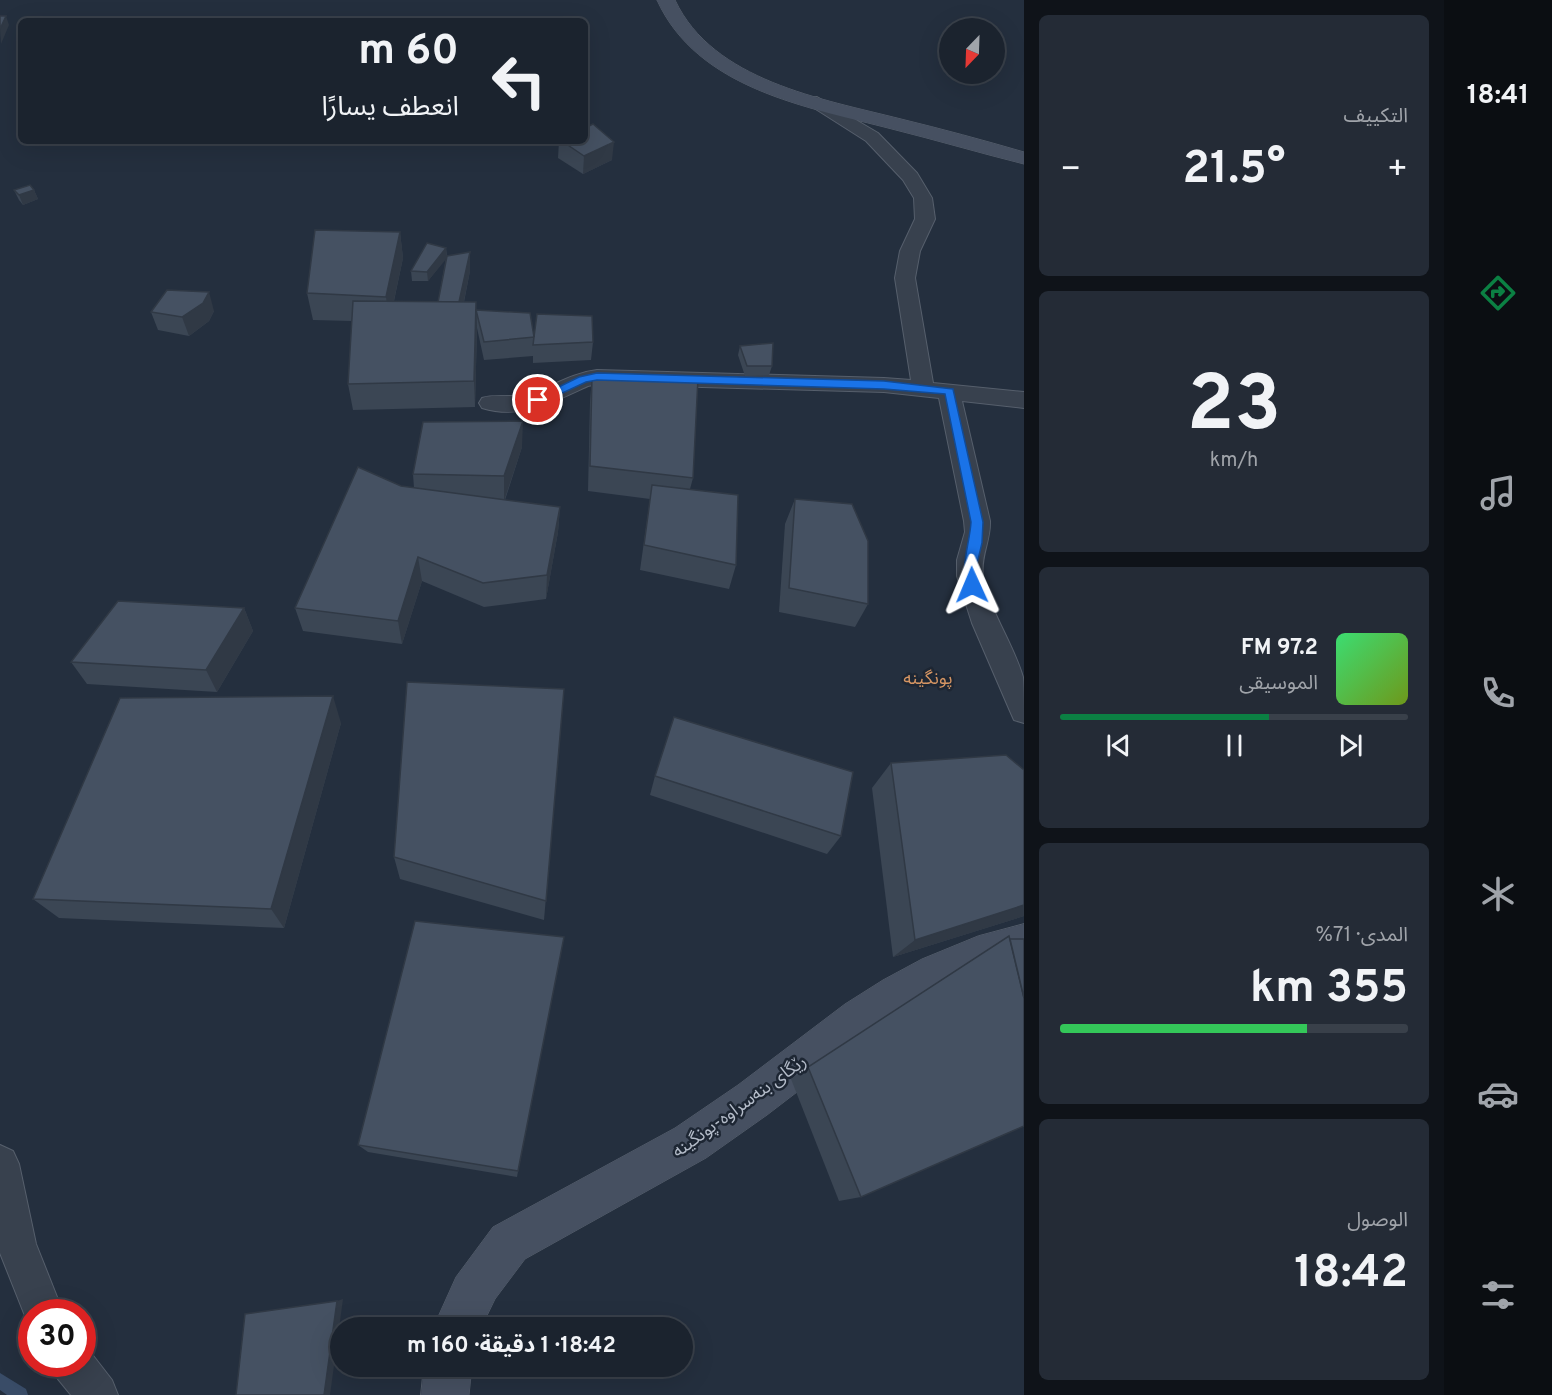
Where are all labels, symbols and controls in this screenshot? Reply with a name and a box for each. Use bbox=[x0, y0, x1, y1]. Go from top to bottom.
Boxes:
north arrow bbox=[939, 18, 1005, 84]
map controls bbox=[939, 18, 1005, 84]
text: 60 m bbox=[358, 26, 459, 79]
icon: left bbox=[480, 42, 558, 120]
text: 18:41 bbox=[1467, 79, 1529, 113]
text: انعطف يسارًا bbox=[322, 91, 459, 125]
text: التكييف bbox=[1344, 104, 1408, 130]
text: 21.5° bbox=[1183, 142, 1285, 199]
text: − bbox=[1060, 150, 1081, 192]
text: + bbox=[1387, 150, 1408, 192]
icon: directions bbox=[1477, 272, 1519, 314]
text: 23 bbox=[1187, 359, 1281, 458]
pin bbox=[512, 374, 563, 425]
icon: arrive bbox=[521, 383, 554, 416]
text: km/h bbox=[1210, 448, 1258, 474]
icon: music bbox=[1477, 472, 1519, 514]
position arrow bbox=[940, 553, 1004, 617]
text: 97.2 FM bbox=[1241, 635, 1318, 662]
district label: پونگینە bbox=[903, 668, 953, 691]
text: الموسيقى bbox=[1239, 671, 1318, 697]
icon: phone bbox=[1477, 672, 1519, 714]
icon: previous bbox=[1102, 729, 1135, 762]
icon: pause bbox=[1218, 729, 1251, 762]
icon: next bbox=[1334, 729, 1367, 762]
icon: climate bbox=[1477, 873, 1519, 915]
text: المدى · 71% bbox=[1316, 923, 1408, 949]
text: 355 km bbox=[1250, 961, 1408, 1018]
street label: رێگای بنەسراوە-پونگینە bbox=[668, 1051, 812, 1164]
icon: car bbox=[1477, 1073, 1519, 1115]
text: الوصول bbox=[1347, 1208, 1408, 1234]
text: 18:42 bbox=[1294, 1246, 1408, 1303]
icon: filters bbox=[1477, 1274, 1519, 1316]
speed limit sign: 30 bbox=[18, 1299, 96, 1377]
text: 18:42 · 1 دقيقة · 160 m bbox=[407, 1333, 616, 1360]

